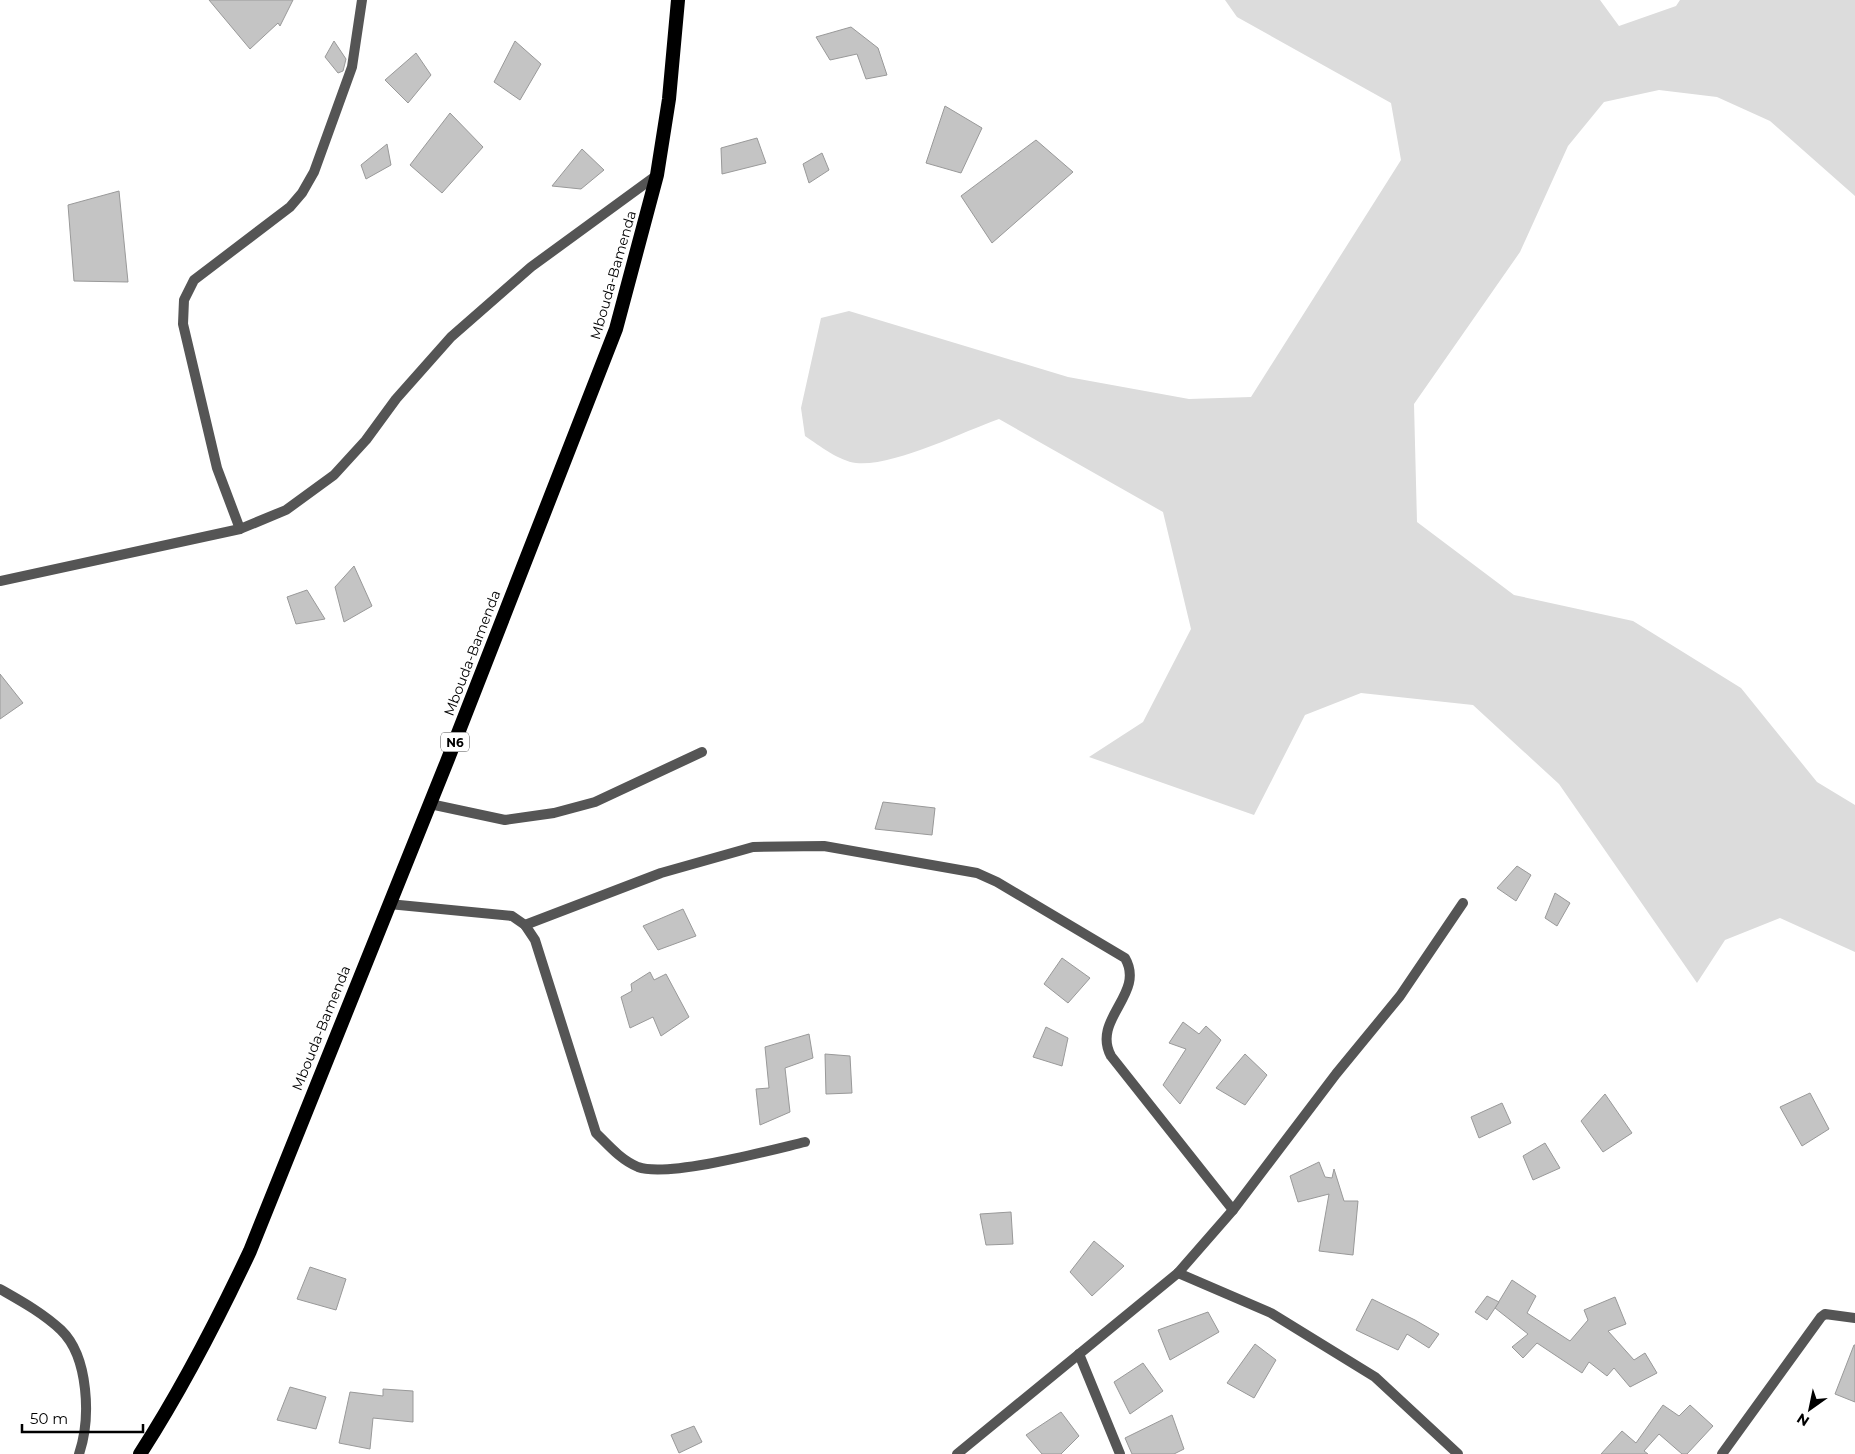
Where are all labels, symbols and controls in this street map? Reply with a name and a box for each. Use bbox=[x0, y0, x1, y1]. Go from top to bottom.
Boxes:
street label: Mbouda-Bamenda bbox=[586, 208, 640, 342]
street label: Mbouda-Bamenda bbox=[440, 587, 504, 719]
road number: N6 bbox=[441, 732, 469, 752]
street label: Mbouda-Bamenda bbox=[288, 963, 354, 1093]
north arrow bbox=[1785, 1384, 1835, 1434]
scale bar bbox=[22, 1402, 144, 1434]
text: 50 m bbox=[30, 1409, 68, 1428]
text: N bbox=[1793, 1409, 1813, 1431]

